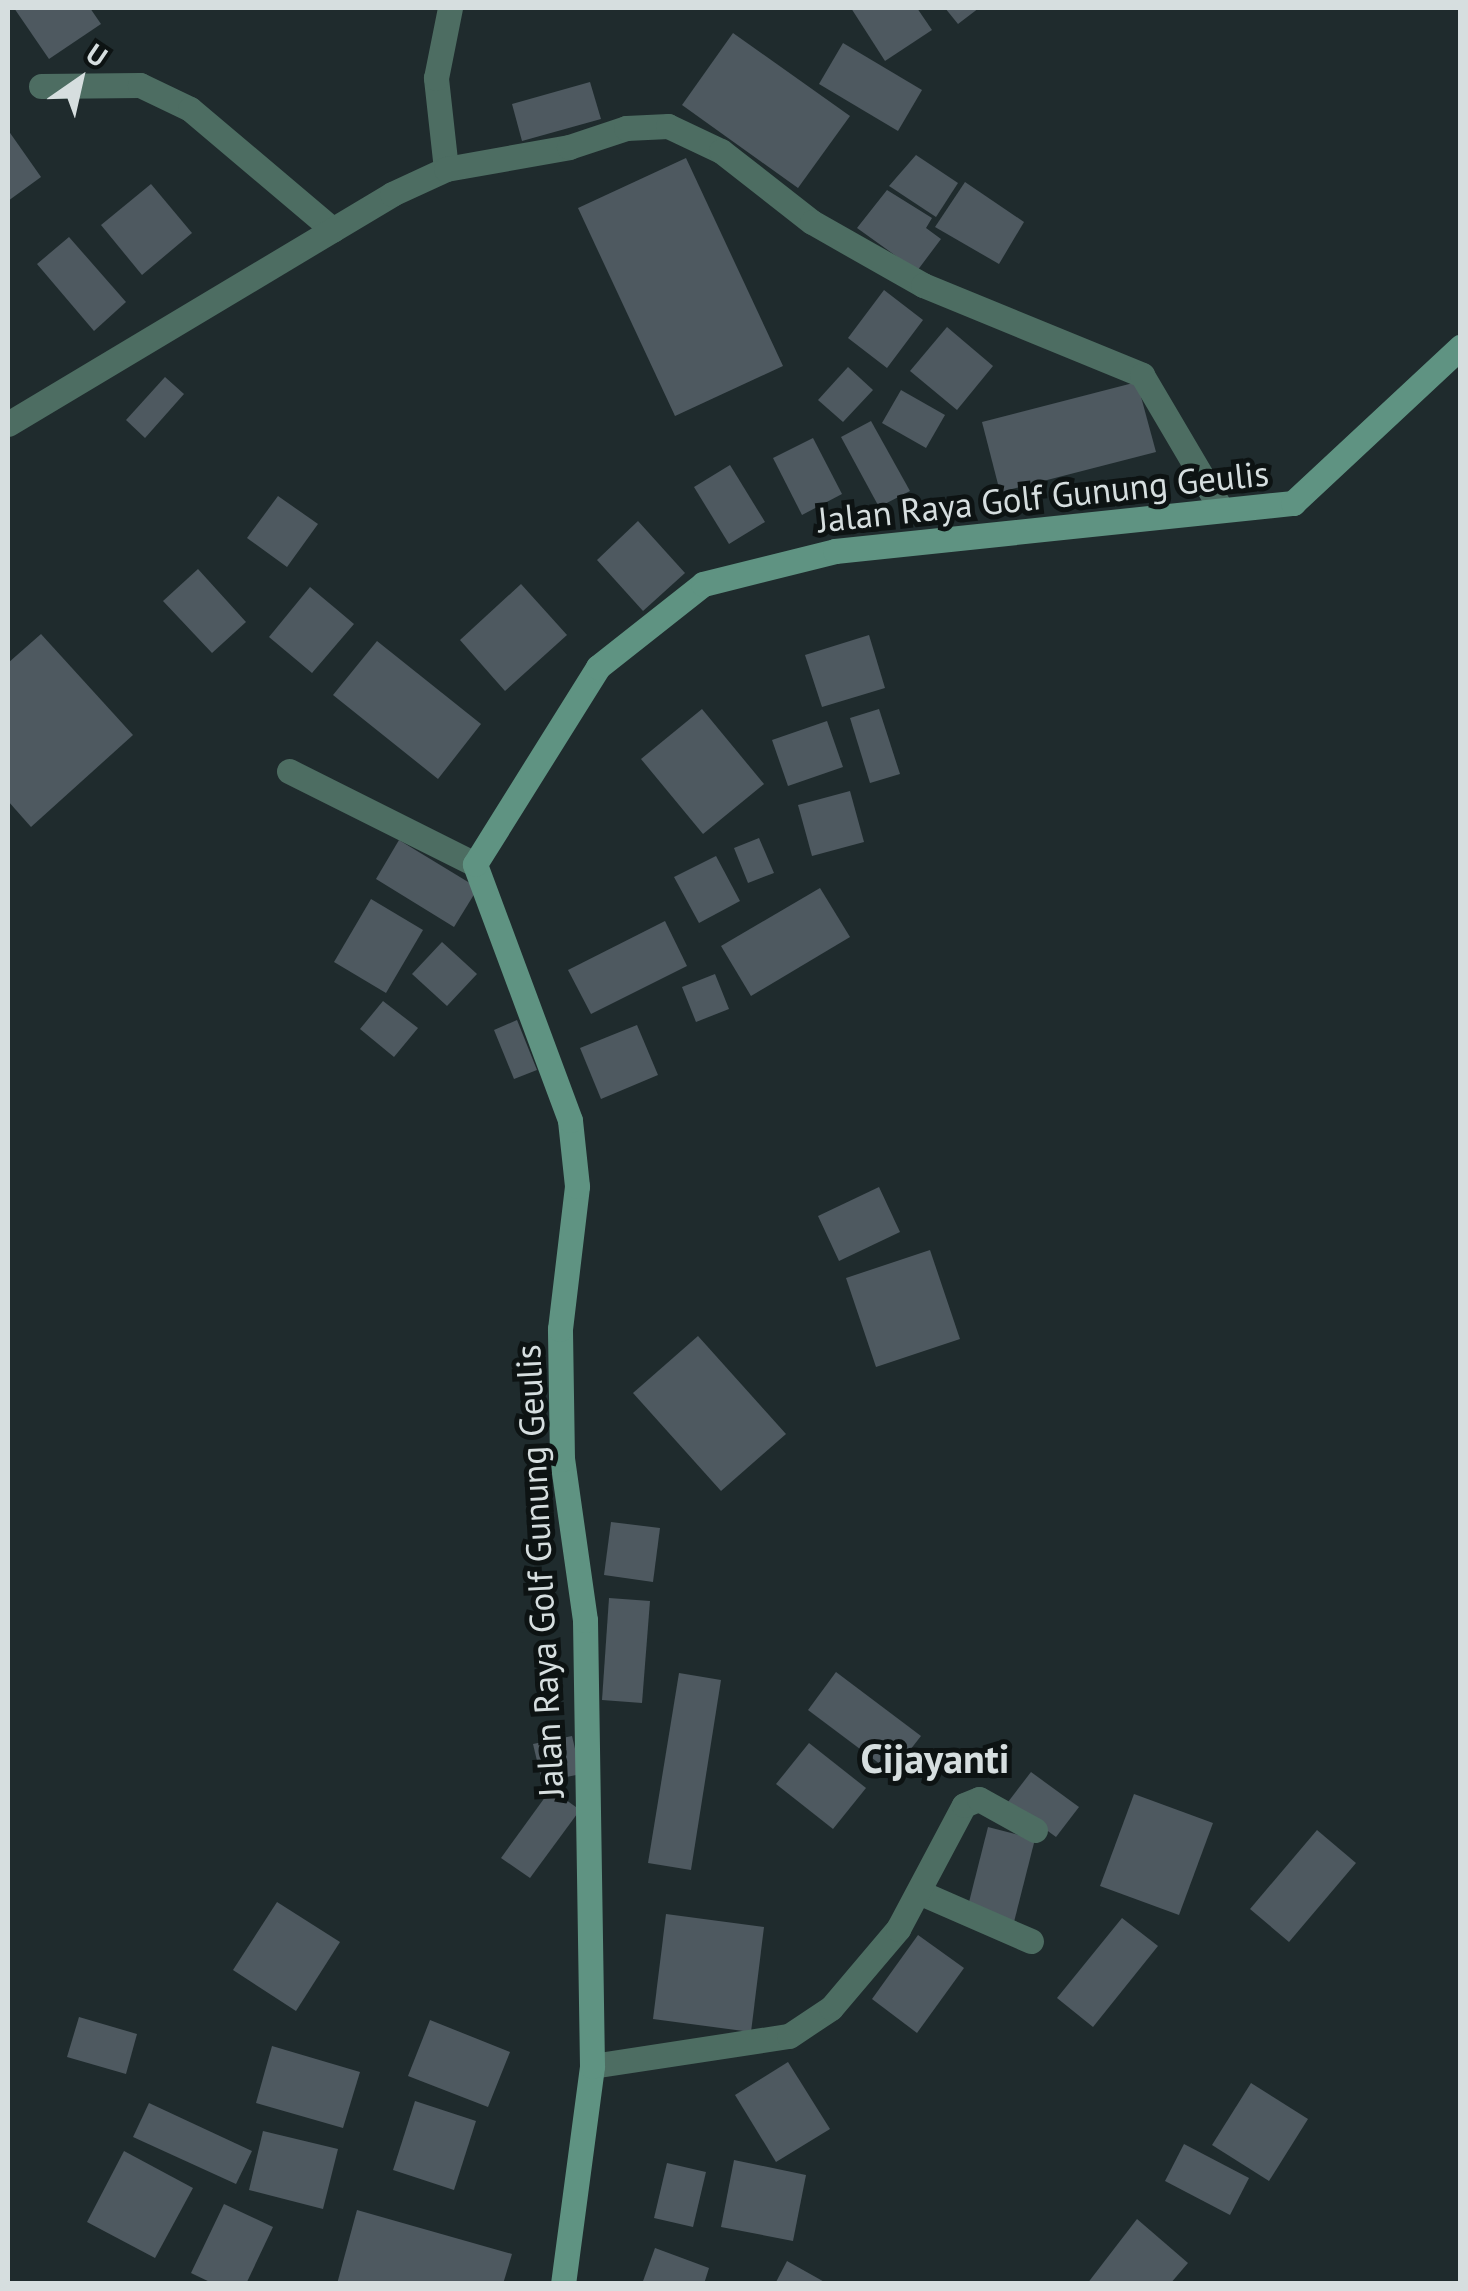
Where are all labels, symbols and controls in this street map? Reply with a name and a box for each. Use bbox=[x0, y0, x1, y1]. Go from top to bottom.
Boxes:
north arrow bbox=[30, 30, 130, 130]
text: U bbox=[79, 34, 115, 75]
street label: Jalan Raya Golf Gunung Geulis bbox=[815, 451, 1271, 541]
street label: Jalan Raya Golf Gunung Geulis bbox=[506, 1344, 572, 1798]
district label: Cijayanti bbox=[860, 1734, 1010, 1782]

